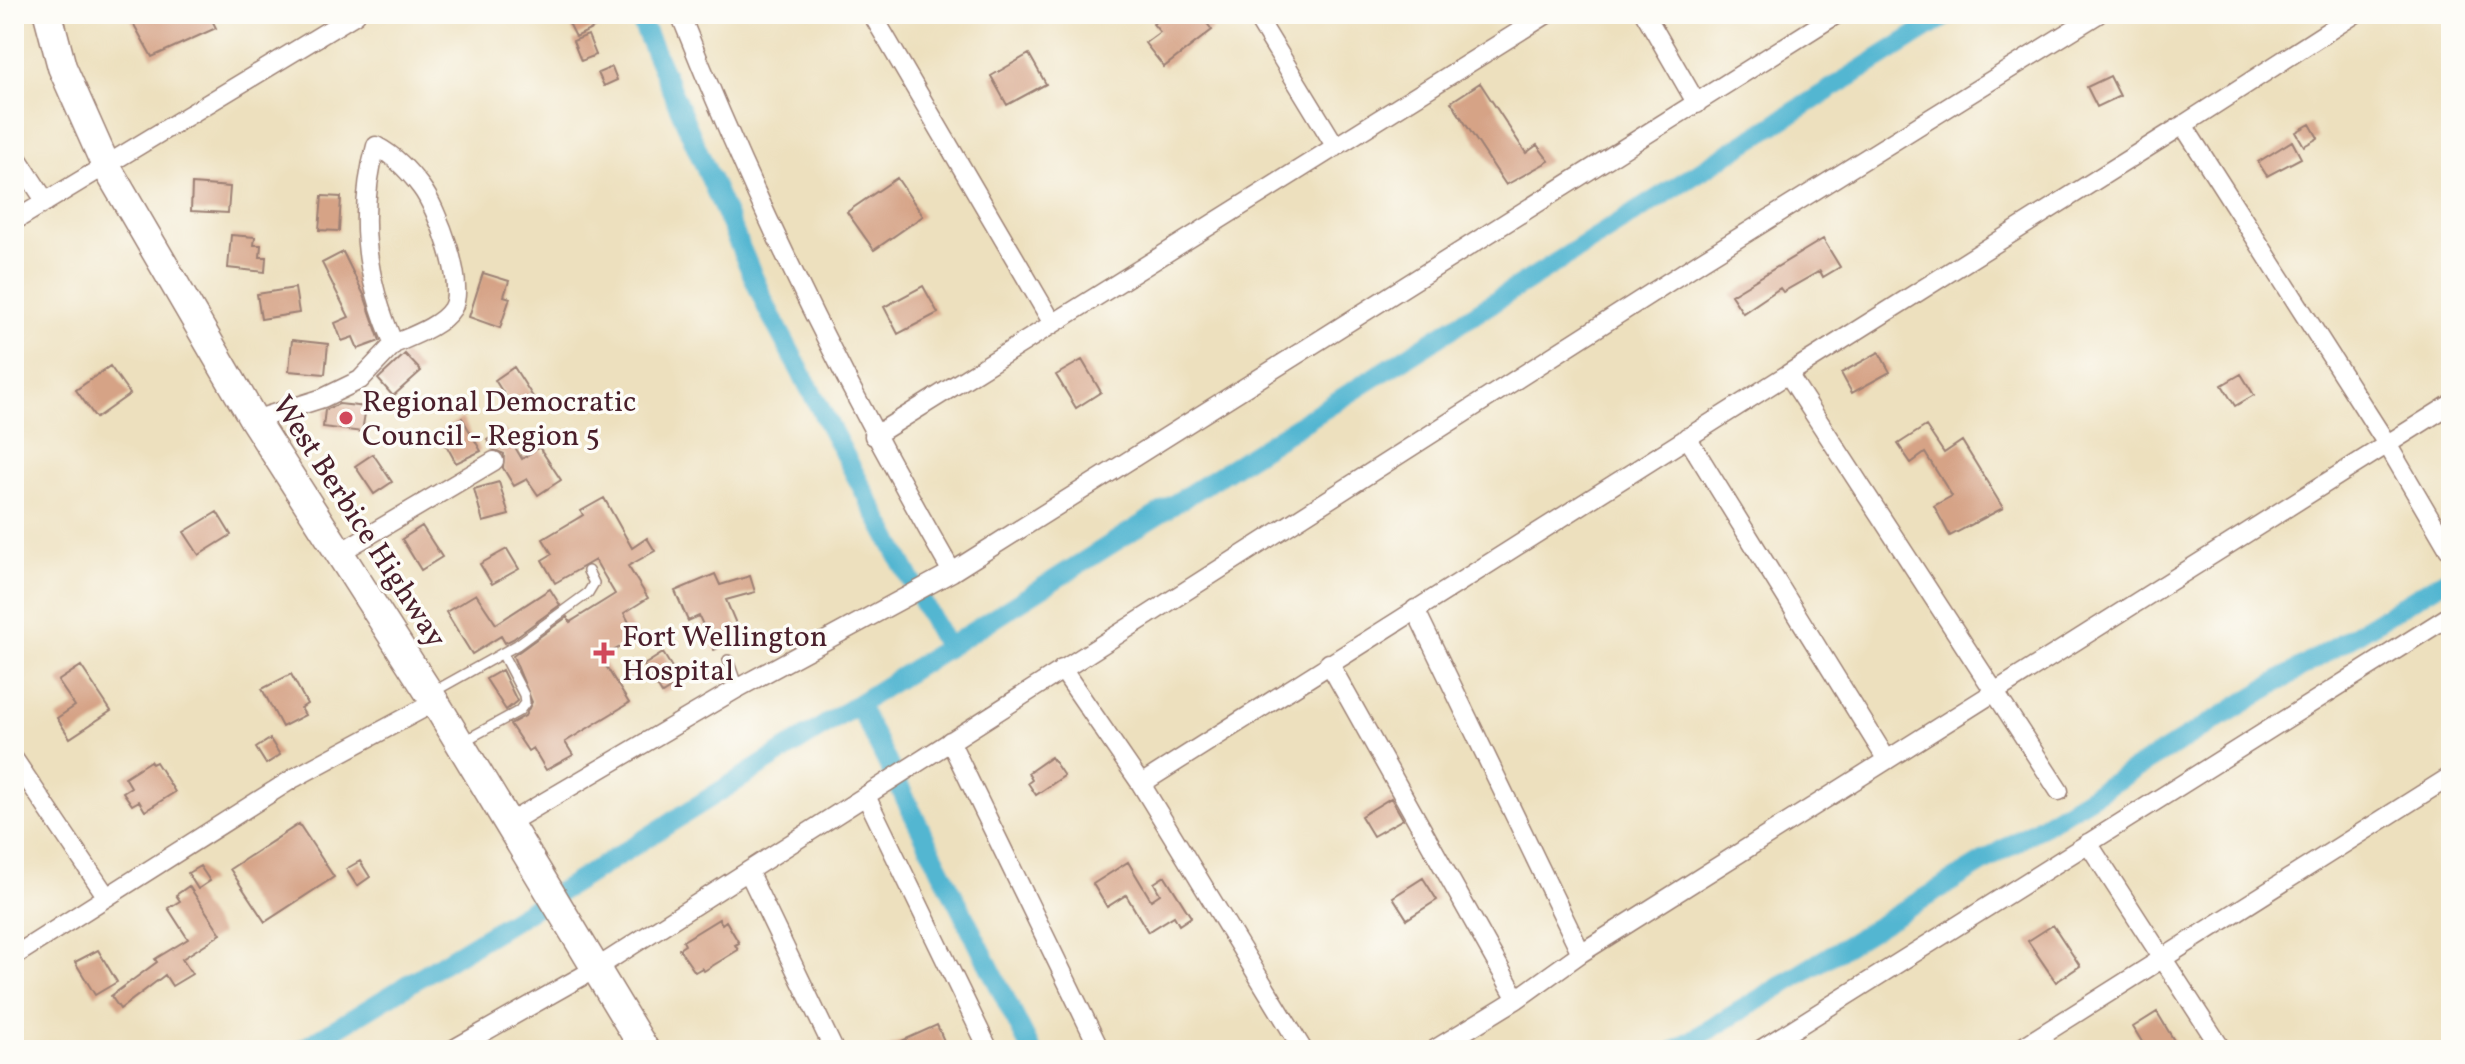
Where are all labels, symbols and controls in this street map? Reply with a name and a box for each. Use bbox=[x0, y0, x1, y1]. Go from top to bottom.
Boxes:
place label: Regional Democratic Council - Region 5 bbox=[362, 382, 636, 458]
street label: West Berbice Highway bbox=[261, 388, 456, 656]
marker: Regional Democratic Council - Region 5 bbox=[337, 409, 355, 427]
place label: Fort Wellington Hospital bbox=[622, 617, 828, 693]
marker: Fort Wellington Hospital bbox=[593, 642, 615, 664]

